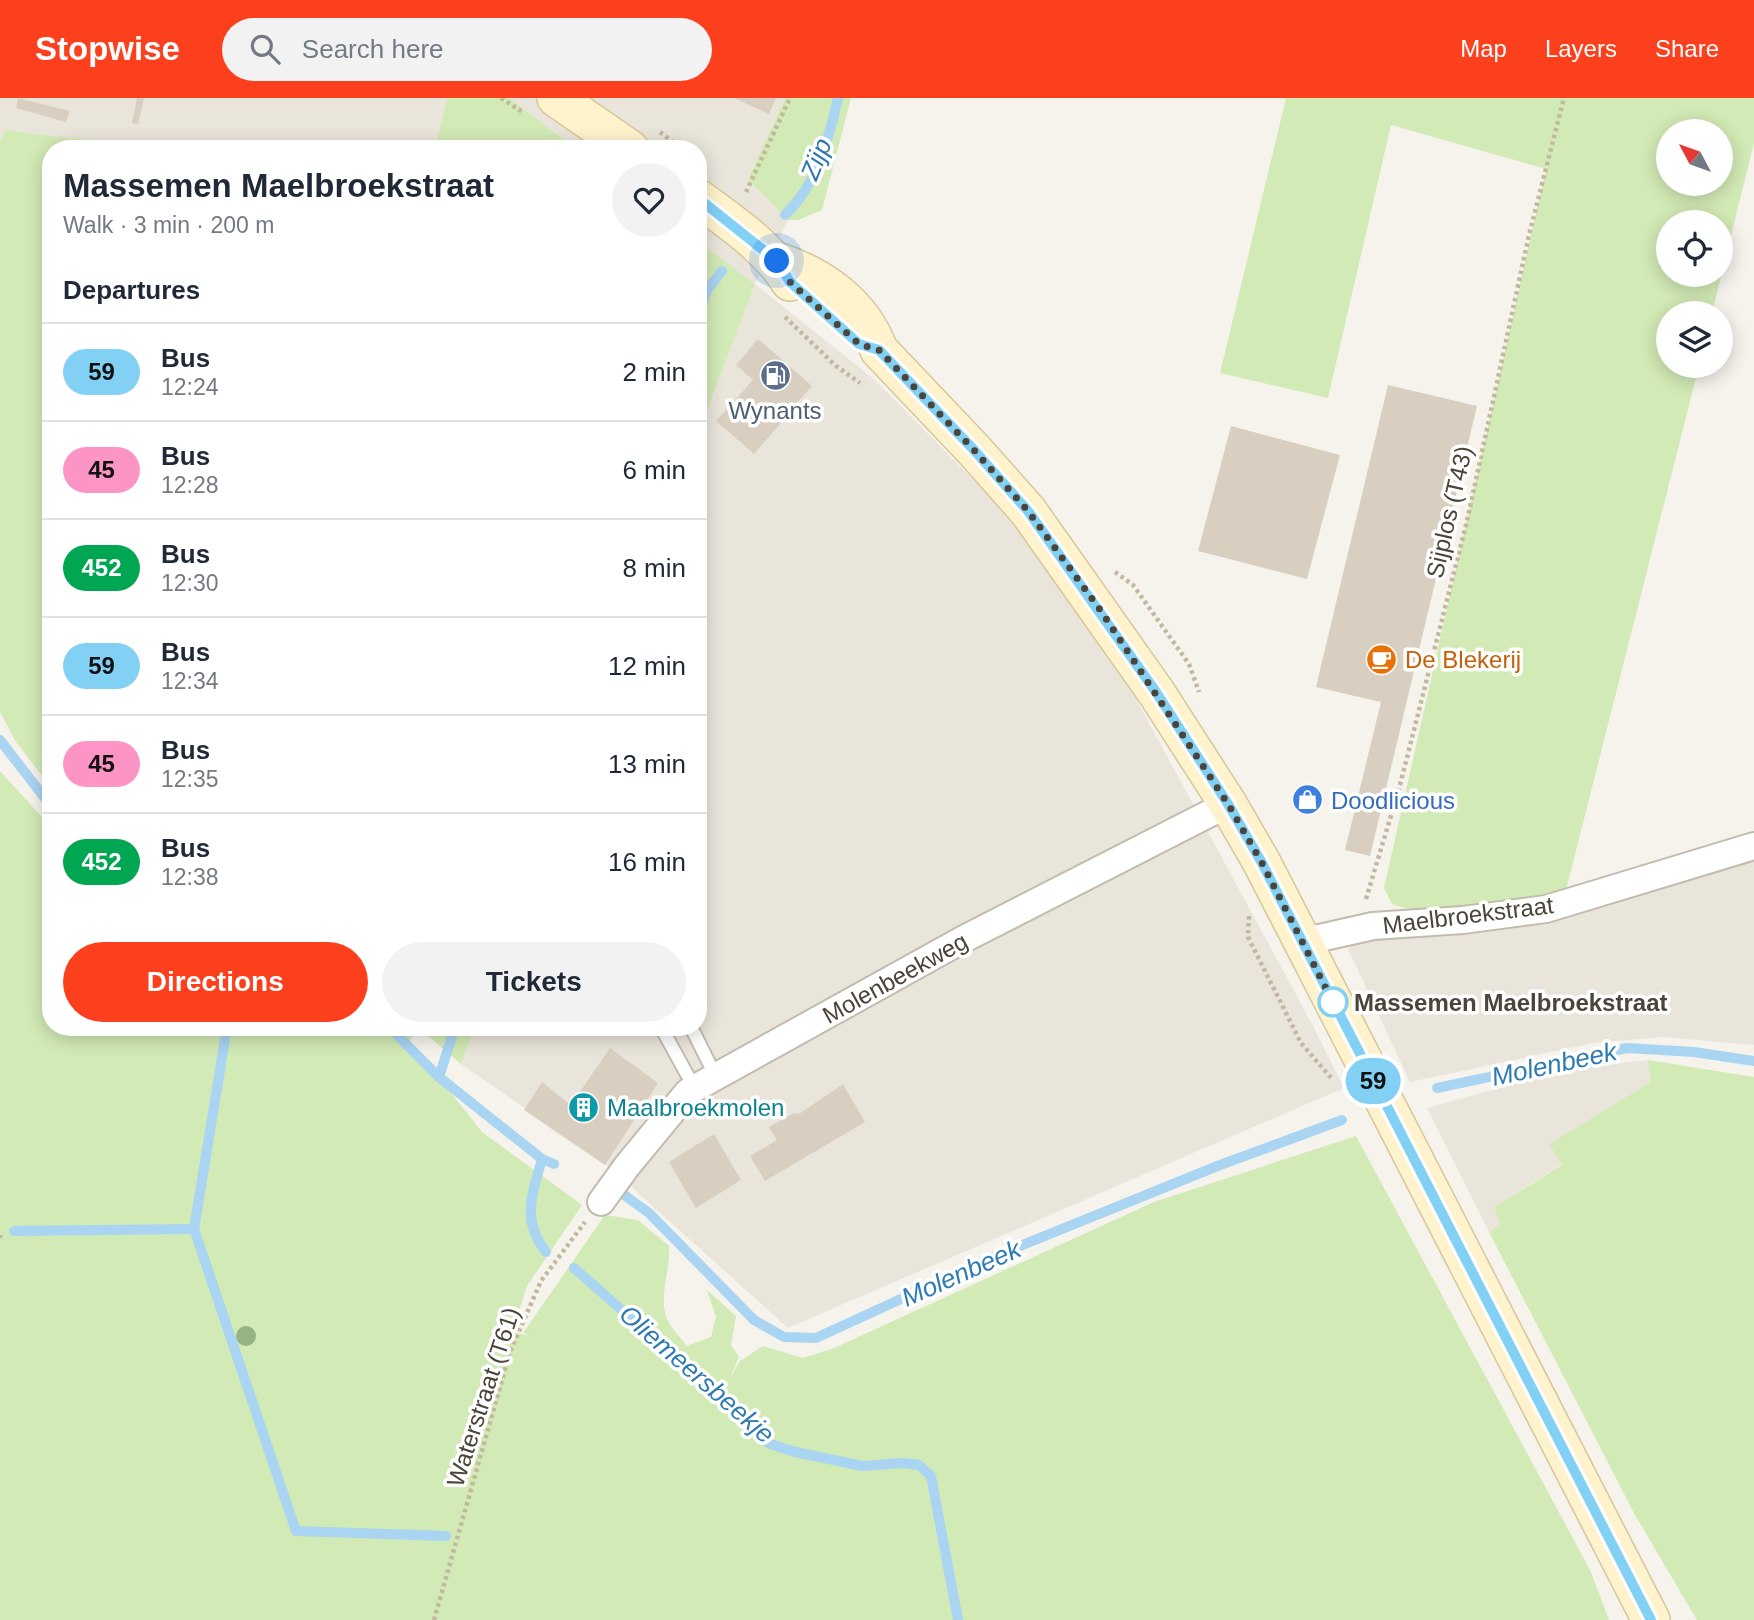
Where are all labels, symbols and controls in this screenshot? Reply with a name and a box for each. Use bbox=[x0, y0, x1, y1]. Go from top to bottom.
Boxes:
search box bbox=[222, 18, 712, 81]
text: Stopwise bbox=[35, 30, 180, 67]
icon: search bbox=[246, 30, 284, 68]
text: Search here bbox=[302, 34, 444, 64]
text: Map bbox=[1460, 35, 1507, 62]
text: Layers bbox=[1545, 35, 1617, 62]
text: Share bbox=[1655, 35, 1719, 62]
north arrow bbox=[1656, 119, 1732, 196]
map controls bbox=[1656, 119, 1733, 378]
water label: Zijp bbox=[794, 134, 838, 185]
button: heart bbox=[612, 163, 686, 237]
text: Massemen Maelbroekstraat bbox=[63, 167, 494, 204]
button: locate bbox=[1656, 210, 1733, 287]
text: Walk · 3 min · 200 m bbox=[63, 212, 274, 238]
your location bbox=[759, 243, 794, 278]
text: Departures bbox=[63, 275, 200, 305]
button: layers bbox=[1656, 301, 1733, 378]
text: Bus bbox=[161, 343, 210, 373]
text: 2 min bbox=[622, 357, 686, 387]
text: 59 bbox=[88, 358, 115, 385]
fuel station icon: Wynants bbox=[758, 359, 792, 393]
text: 12:24 bbox=[161, 374, 219, 400]
place label: Wynants bbox=[728, 397, 822, 424]
text: Bus bbox=[161, 441, 210, 471]
street label: Sijplos (T43) bbox=[1421, 443, 1477, 581]
text: 6 min bbox=[622, 455, 686, 485]
text: 45 bbox=[88, 456, 115, 483]
text: 12:28 bbox=[161, 472, 219, 498]
text: Bus bbox=[161, 539, 210, 569]
text: 8 min bbox=[622, 553, 686, 583]
text: 452 bbox=[81, 554, 122, 581]
text: 12:30 bbox=[161, 570, 219, 596]
text: Bus bbox=[161, 637, 210, 667]
cafe icon: De Blekerij bbox=[1365, 642, 1399, 676]
place label: De Blekerij bbox=[1405, 646, 1521, 673]
text: 12 min bbox=[608, 651, 686, 681]
text: 59 bbox=[88, 652, 115, 679]
text: 12:34 bbox=[161, 668, 219, 694]
text: Bus bbox=[161, 735, 210, 765]
text: 13 min bbox=[608, 749, 686, 779]
text: 45 bbox=[88, 750, 115, 777]
text: 12:35 bbox=[161, 766, 219, 792]
shop icon: Doodlicious bbox=[1291, 783, 1325, 817]
place label: Doodlicious bbox=[1331, 787, 1455, 814]
text: Bus bbox=[161, 833, 210, 863]
text: 16 min bbox=[608, 847, 686, 877]
text: 452 bbox=[81, 848, 122, 875]
text: 12:38 bbox=[161, 864, 219, 890]
street label: Maelbroekstraat bbox=[1381, 891, 1555, 939]
street label: Molenbeekweg bbox=[818, 927, 972, 1029]
button: Directions bbox=[63, 942, 368, 1022]
button: Tickets bbox=[382, 942, 686, 1022]
marker: Massemen Maelbroekstraat bbox=[1318, 987, 1348, 1017]
place label: Massemen Maelbroekstraat bbox=[1354, 989, 1667, 1016]
water label: Molenbeek bbox=[1489, 1036, 1621, 1092]
line badge: 59 bbox=[1342, 1058, 1404, 1104]
text: 59 bbox=[1360, 1067, 1386, 1094]
building icon: Maalbroekmolen bbox=[567, 1090, 601, 1124]
place label: Maalbroekmolen bbox=[607, 1094, 784, 1121]
water label: Molenbeek bbox=[897, 1233, 1027, 1313]
water label: Oliemeersbeekje bbox=[614, 1299, 780, 1449]
street label: Waterstraat (T61) bbox=[441, 1304, 525, 1490]

